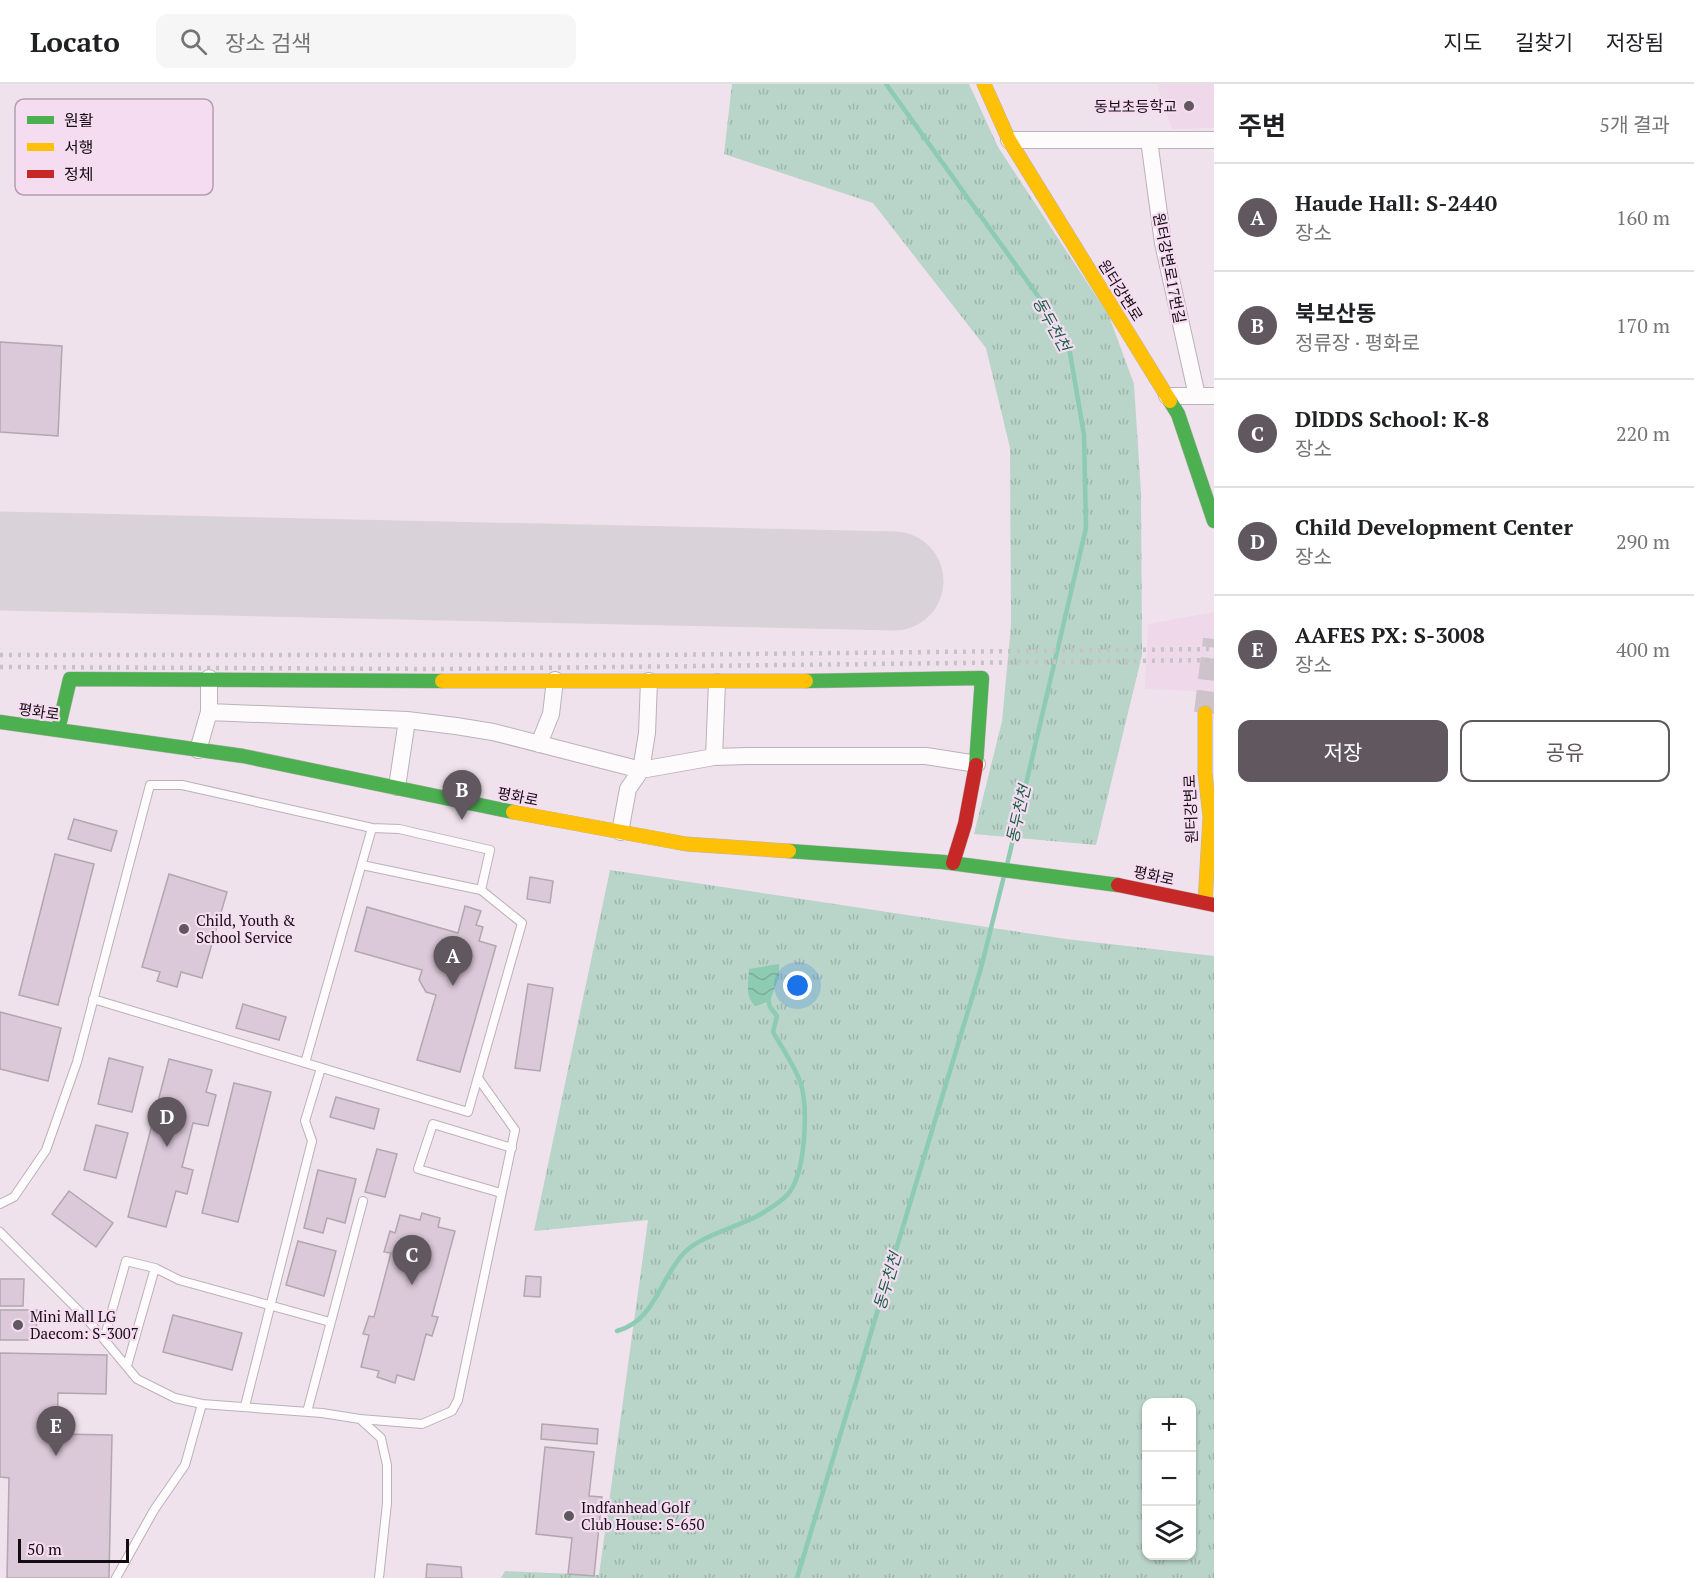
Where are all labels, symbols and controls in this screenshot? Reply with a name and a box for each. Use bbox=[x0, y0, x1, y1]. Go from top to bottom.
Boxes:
search box bbox=[156, 14, 576, 68]
text: Locato bbox=[30, 23, 120, 60]
icon: search bbox=[177, 25, 210, 58]
text: 장소 검색 bbox=[225, 28, 311, 57]
text: 지도 bbox=[1443, 28, 1482, 56]
text: 길찾기 bbox=[1515, 28, 1573, 56]
text: 저장됨 bbox=[1606, 28, 1664, 56]
place label: 동보초등학교 bbox=[1094, 96, 1177, 116]
legend bbox=[15, 99, 213, 195]
marker: 동보초등학교 bbox=[1182, 99, 1196, 113]
text: 주변 bbox=[1238, 108, 1286, 142]
text: 원활 bbox=[64, 109, 94, 131]
text: 5개 결과 bbox=[1599, 111, 1670, 138]
text: 서행 bbox=[64, 136, 93, 158]
text: 정체 bbox=[64, 163, 93, 185]
text: Haude Hall: S-2440 bbox=[1295, 188, 1497, 217]
text: A bbox=[1250, 204, 1265, 231]
text: 160 m bbox=[1616, 204, 1670, 231]
street label: 원터강변로17번길 bbox=[1149, 211, 1191, 325]
text: 장소 bbox=[1295, 219, 1332, 246]
street label: 원터강변로 bbox=[1094, 255, 1148, 325]
water label: 동두천천 bbox=[1028, 293, 1077, 357]
text: 북보산동 bbox=[1295, 298, 1376, 327]
text: B bbox=[1251, 312, 1264, 339]
text: 170 m bbox=[1616, 312, 1670, 339]
text: 정류장 · 평화로 bbox=[1295, 329, 1420, 356]
text: DlDDS School: K-8 bbox=[1295, 404, 1489, 433]
text: C bbox=[1251, 420, 1264, 447]
text: 220 m bbox=[1616, 420, 1670, 447]
text: 장소 bbox=[1295, 435, 1332, 462]
text: Child Development Center bbox=[1295, 512, 1573, 541]
text: D bbox=[1250, 528, 1265, 555]
text: 290 m bbox=[1616, 528, 1670, 555]
text: 장소 bbox=[1295, 543, 1332, 570]
text: AAFES PX: S-3008 bbox=[1295, 620, 1485, 649]
text: E bbox=[1251, 636, 1264, 663]
text: 400 m bbox=[1616, 636, 1670, 663]
text: 장소 bbox=[1295, 651, 1332, 678]
street label: 평화로 bbox=[17, 698, 61, 724]
button: 저장 bbox=[1238, 720, 1448, 782]
button: 공유 bbox=[1460, 720, 1670, 782]
pin: B bbox=[442, 770, 482, 820]
street label: 원터강변로 bbox=[1179, 774, 1201, 844]
water label: 동두천천 bbox=[1001, 781, 1036, 845]
street label: 평화로 bbox=[496, 782, 540, 810]
street label: 평화로 bbox=[1132, 861, 1176, 889]
place label: Child, Youth & School Service bbox=[196, 910, 295, 947]
marker: Child, Youth & School Service bbox=[177, 922, 191, 936]
pin: A bbox=[434, 936, 472, 986]
your location bbox=[783, 971, 812, 1000]
pin: D bbox=[148, 1098, 186, 1147]
pin: C bbox=[392, 1236, 432, 1285]
water label: 동두천천 bbox=[868, 1247, 907, 1312]
place label: Mini Mall LG Daecom: S-3007 bbox=[30, 1306, 139, 1343]
marker: Mini Mall LG Daecom: S-3007 bbox=[11, 1318, 25, 1332]
map controls bbox=[1142, 1398, 1196, 1560]
button: + bbox=[1142, 1398, 1196, 1452]
pin: E bbox=[36, 1406, 76, 1456]
button: − bbox=[1142, 1452, 1196, 1506]
place label: Indfanhead Golf Club House: S-650 bbox=[581, 1497, 704, 1534]
button: layers bbox=[1142, 1506, 1196, 1560]
marker: Indfanhead Golf Club House: S-650 bbox=[562, 1509, 576, 1523]
scale bar bbox=[18, 1536, 129, 1564]
text: 50 m bbox=[27, 1538, 62, 1560]

